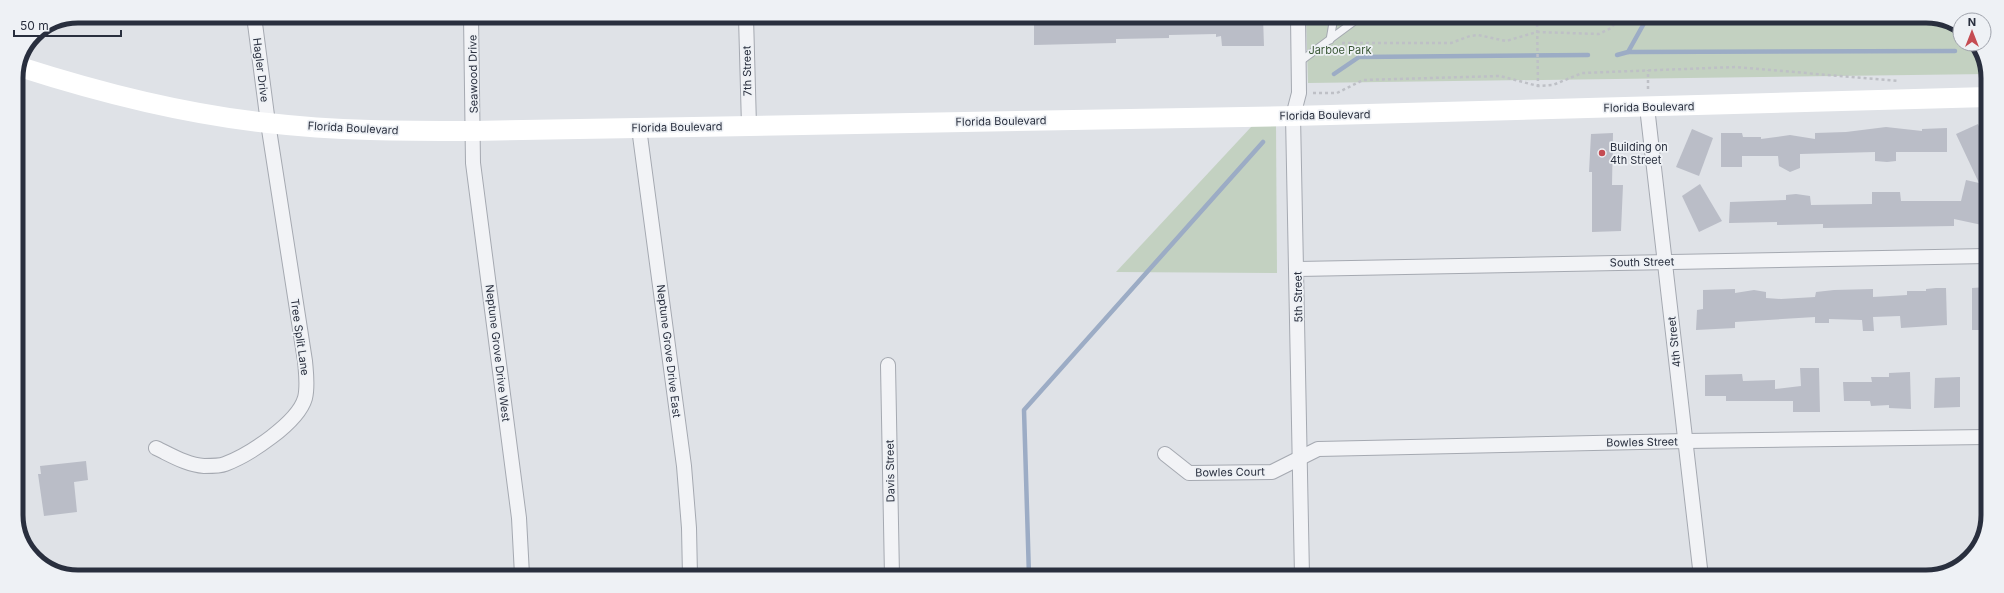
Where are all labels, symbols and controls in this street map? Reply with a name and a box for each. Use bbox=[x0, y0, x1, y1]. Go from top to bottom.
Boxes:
scale bar bbox=[14, 12, 121, 38]
north arrow bbox=[1952, 12, 1992, 52]
text: N bbox=[1968, 15, 1976, 29]
text: 50 m bbox=[20, 18, 49, 33]
street label: Seawood Drive bbox=[465, 34, 481, 114]
street label: Hagler Drive bbox=[250, 37, 272, 103]
park label: Jarboe Park bbox=[1308, 43, 1372, 57]
street label: 7th Street bbox=[740, 45, 754, 96]
street label: Florida Boulevard bbox=[1603, 99, 1695, 115]
street label: Florida Boulevard bbox=[1279, 107, 1371, 123]
street label: Florida Boulevard bbox=[955, 113, 1047, 129]
street label: Florida Boulevard bbox=[307, 119, 399, 137]
street label: Florida Boulevard bbox=[631, 119, 723, 135]
place label: Building on 4th Street bbox=[1610, 140, 1668, 167]
marker: Building on 4th Street bbox=[1597, 148, 1607, 158]
street label: South Street bbox=[1610, 254, 1675, 270]
street label: 5th Street bbox=[1291, 271, 1305, 323]
street label: Neptune Grove Drive West bbox=[483, 284, 513, 423]
street label: Neptune Grove Drive East bbox=[654, 284, 684, 419]
street label: Tree Split Lane bbox=[288, 298, 312, 376]
street label: 4th Street bbox=[1664, 315, 1684, 368]
street label: Bowles Street bbox=[1606, 434, 1678, 450]
street label: Davis Street bbox=[882, 439, 898, 502]
street label: Bowles Court bbox=[1195, 464, 1265, 480]

